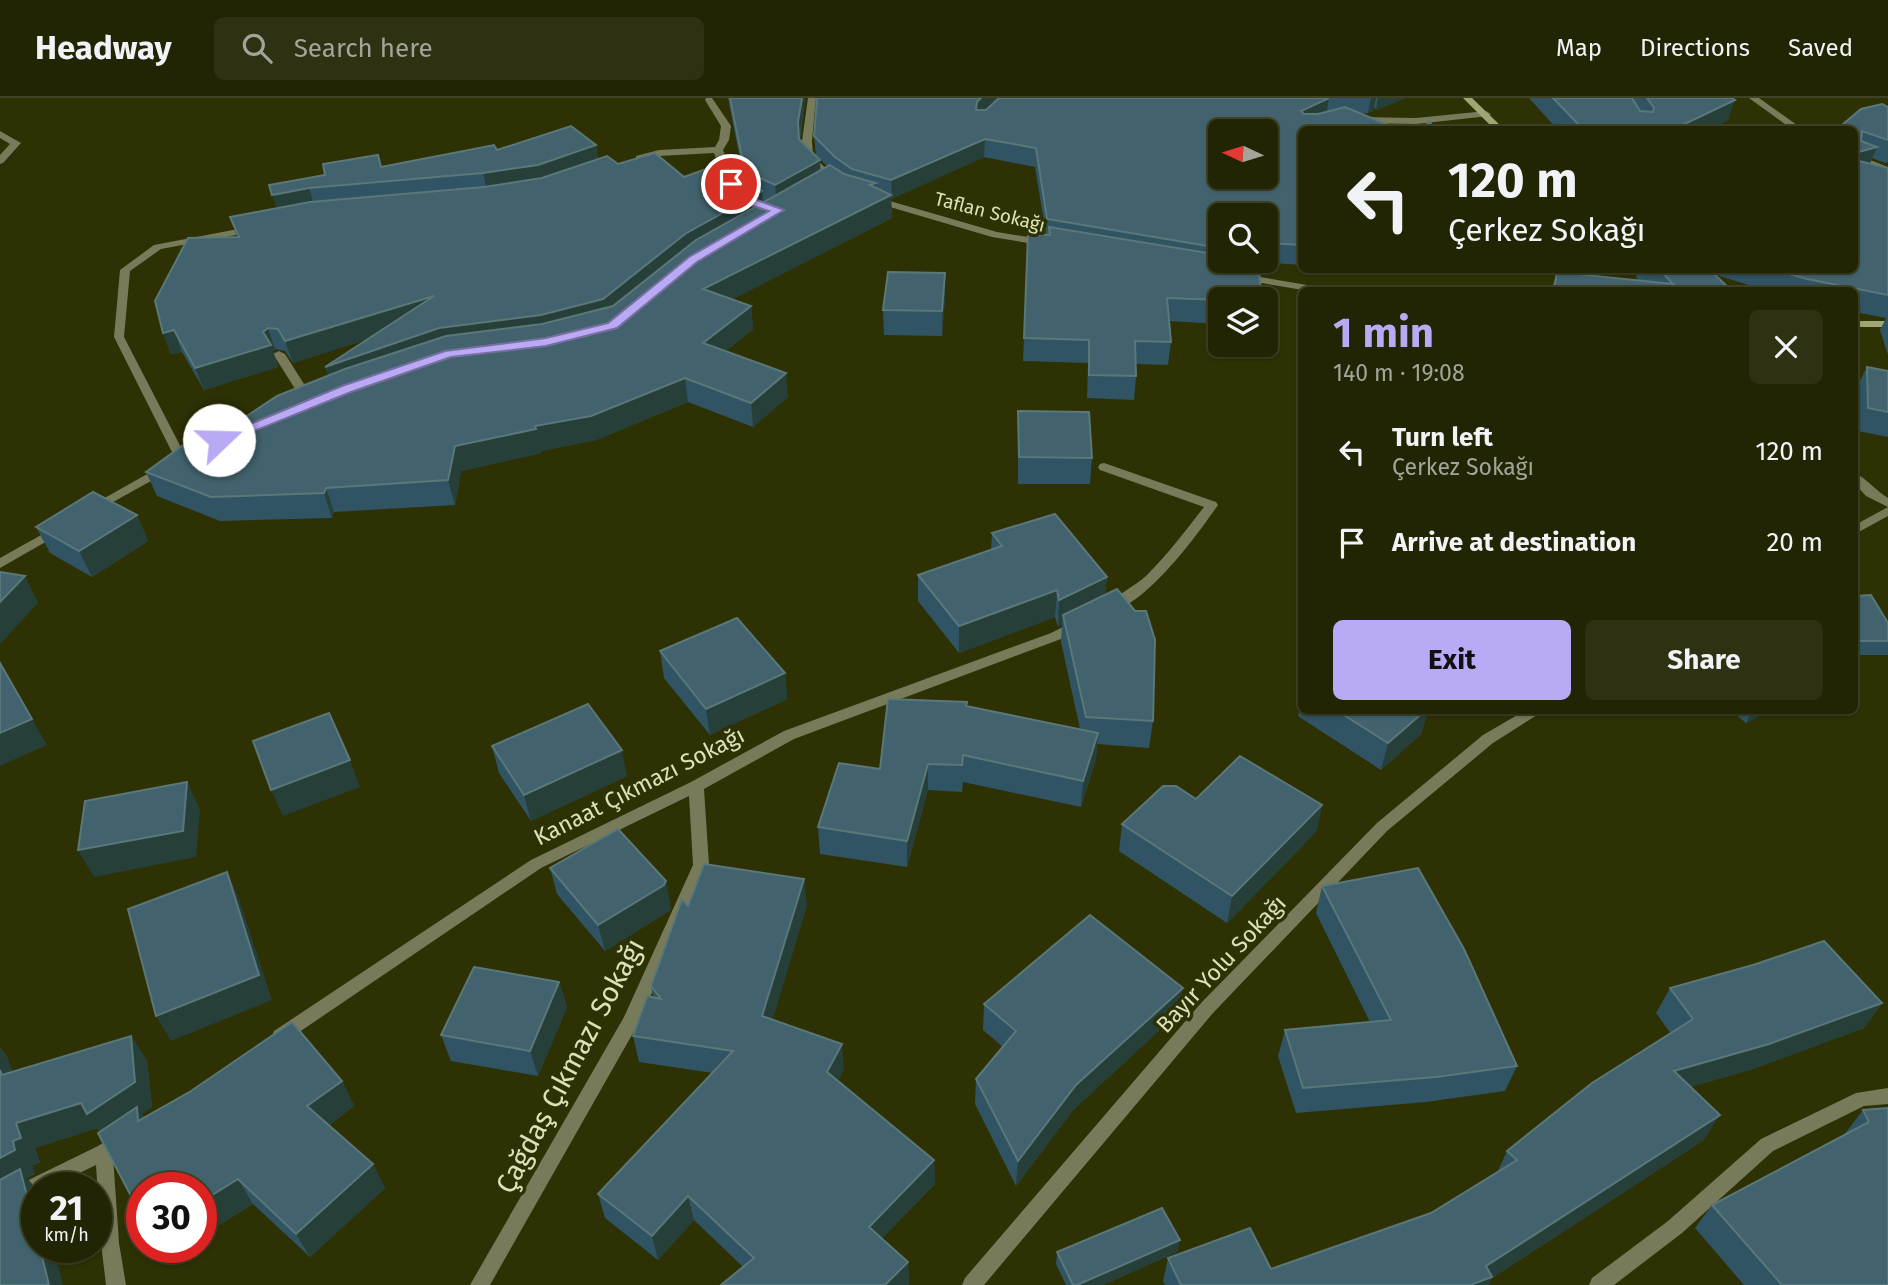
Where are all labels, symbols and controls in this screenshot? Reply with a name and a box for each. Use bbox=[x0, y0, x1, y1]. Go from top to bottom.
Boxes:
search box bbox=[214, 17, 704, 80]
text: Headway bbox=[35, 28, 172, 68]
icon: search bbox=[238, 29, 276, 67]
text: Search here bbox=[294, 33, 433, 64]
text: Map bbox=[1556, 34, 1602, 62]
text: Directions bbox=[1640, 34, 1750, 62]
text: Saved bbox=[1788, 34, 1853, 62]
north arrow bbox=[1208, 119, 1278, 189]
map controls bbox=[1208, 119, 1278, 357]
text: 120 m bbox=[1448, 151, 1578, 210]
pin bbox=[701, 154, 761, 214]
icon: left bbox=[1333, 154, 1424, 245]
icon: arrive bbox=[712, 165, 750, 203]
street label: Taflan Sokağı bbox=[932, 187, 1048, 237]
button: search bbox=[1208, 203, 1278, 273]
text: Çerkez Sokağı bbox=[1448, 211, 1646, 249]
button: layers bbox=[1208, 287, 1278, 357]
text: 1 min bbox=[1333, 308, 1434, 358]
button: close bbox=[1749, 310, 1823, 384]
text: 140 m · 19:08 bbox=[1333, 359, 1465, 387]
position arrow bbox=[182, 403, 256, 477]
text: Turn left bbox=[1392, 422, 1493, 453]
icon: left bbox=[1333, 433, 1371, 471]
text: 120 m bbox=[1755, 436, 1823, 467]
text: Çerkez Sokağı bbox=[1392, 453, 1534, 481]
icon: arrive bbox=[1333, 524, 1371, 562]
text: Arrive at destination bbox=[1392, 527, 1636, 558]
text: 20 m bbox=[1766, 527, 1823, 558]
button: Exit bbox=[1333, 620, 1571, 700]
button: Share bbox=[1585, 620, 1823, 700]
street label: Kanaat Çıkmazı Sokağı bbox=[529, 721, 749, 851]
street label: Bayır Yolu Sokağı bbox=[1150, 889, 1292, 1039]
street label: Çağdaş Çıkmazı Sokağı bbox=[489, 933, 651, 1199]
speed limit sign: 30 bbox=[126, 1172, 217, 1263]
text: 21 bbox=[50, 1187, 83, 1229]
text: km/h bbox=[44, 1224, 89, 1246]

